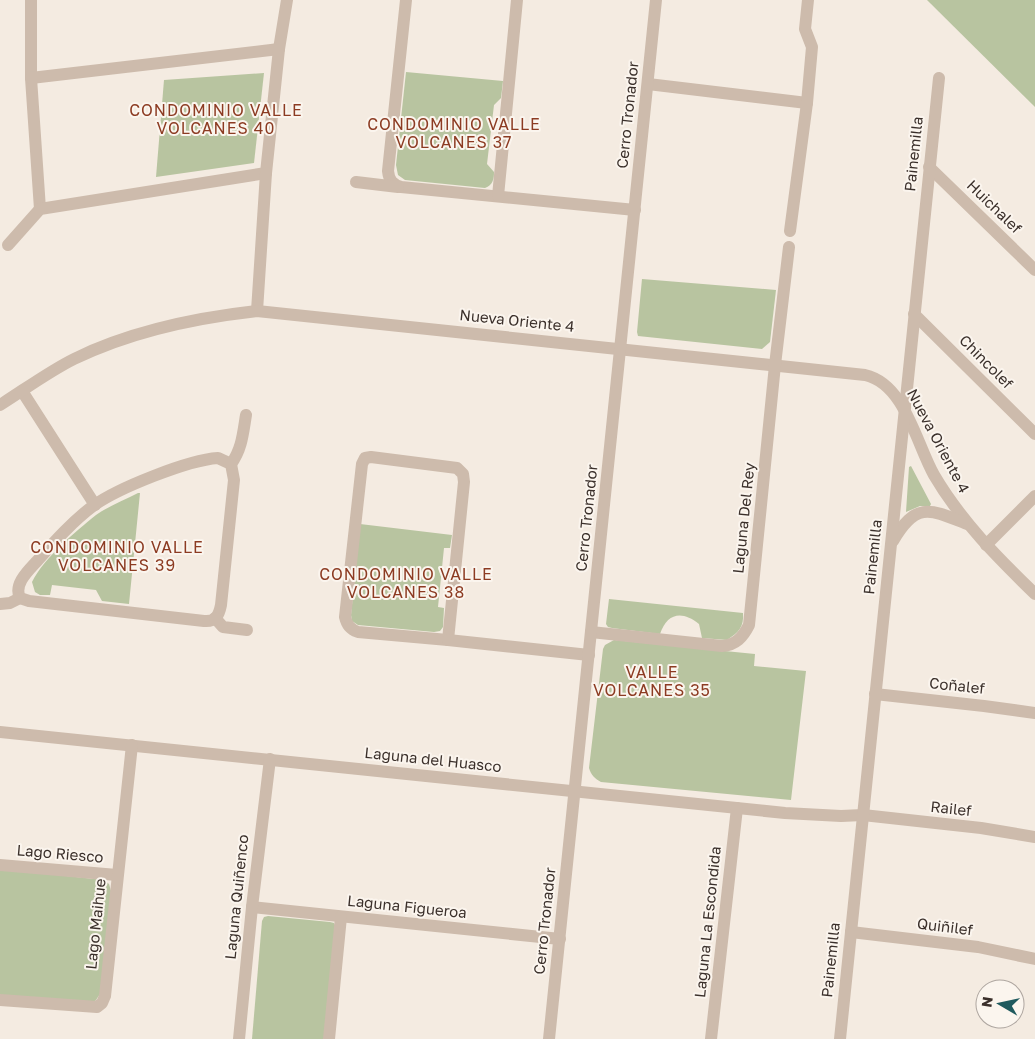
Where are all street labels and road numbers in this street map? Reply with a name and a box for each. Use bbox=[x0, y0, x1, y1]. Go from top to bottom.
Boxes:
street label: Cerro Tronador bbox=[612, 60, 642, 169]
street label: Painemilla bbox=[900, 115, 926, 192]
street label: Huichalef bbox=[964, 176, 1026, 237]
street label: Nueva Oriente 4 bbox=[459, 305, 575, 335]
street label: Chincolef bbox=[956, 331, 1018, 392]
street label: Nueva Oriente 4 bbox=[904, 385, 974, 496]
street label: Laguna Del Rey bbox=[728, 461, 758, 574]
street label: Cerro Tronador bbox=[571, 463, 601, 572]
street label: Painemilla bbox=[859, 518, 885, 595]
street label: Coñalef bbox=[929, 673, 986, 697]
street label: Laguna del Huasco bbox=[364, 743, 502, 775]
street label: Railef bbox=[930, 797, 973, 819]
street label: Laguna Quiñenco bbox=[220, 834, 252, 960]
street label: Lago Riesco bbox=[16, 840, 104, 866]
street label: Laguna La Escondida bbox=[690, 845, 724, 999]
street label: Cerro Tronador bbox=[529, 866, 559, 975]
street label: Lago Maihue bbox=[81, 877, 109, 970]
street label: Laguna Figueroa bbox=[346, 891, 468, 921]
street label: Quiñilef bbox=[916, 914, 975, 938]
street label: Painemilla bbox=[817, 921, 843, 998]

